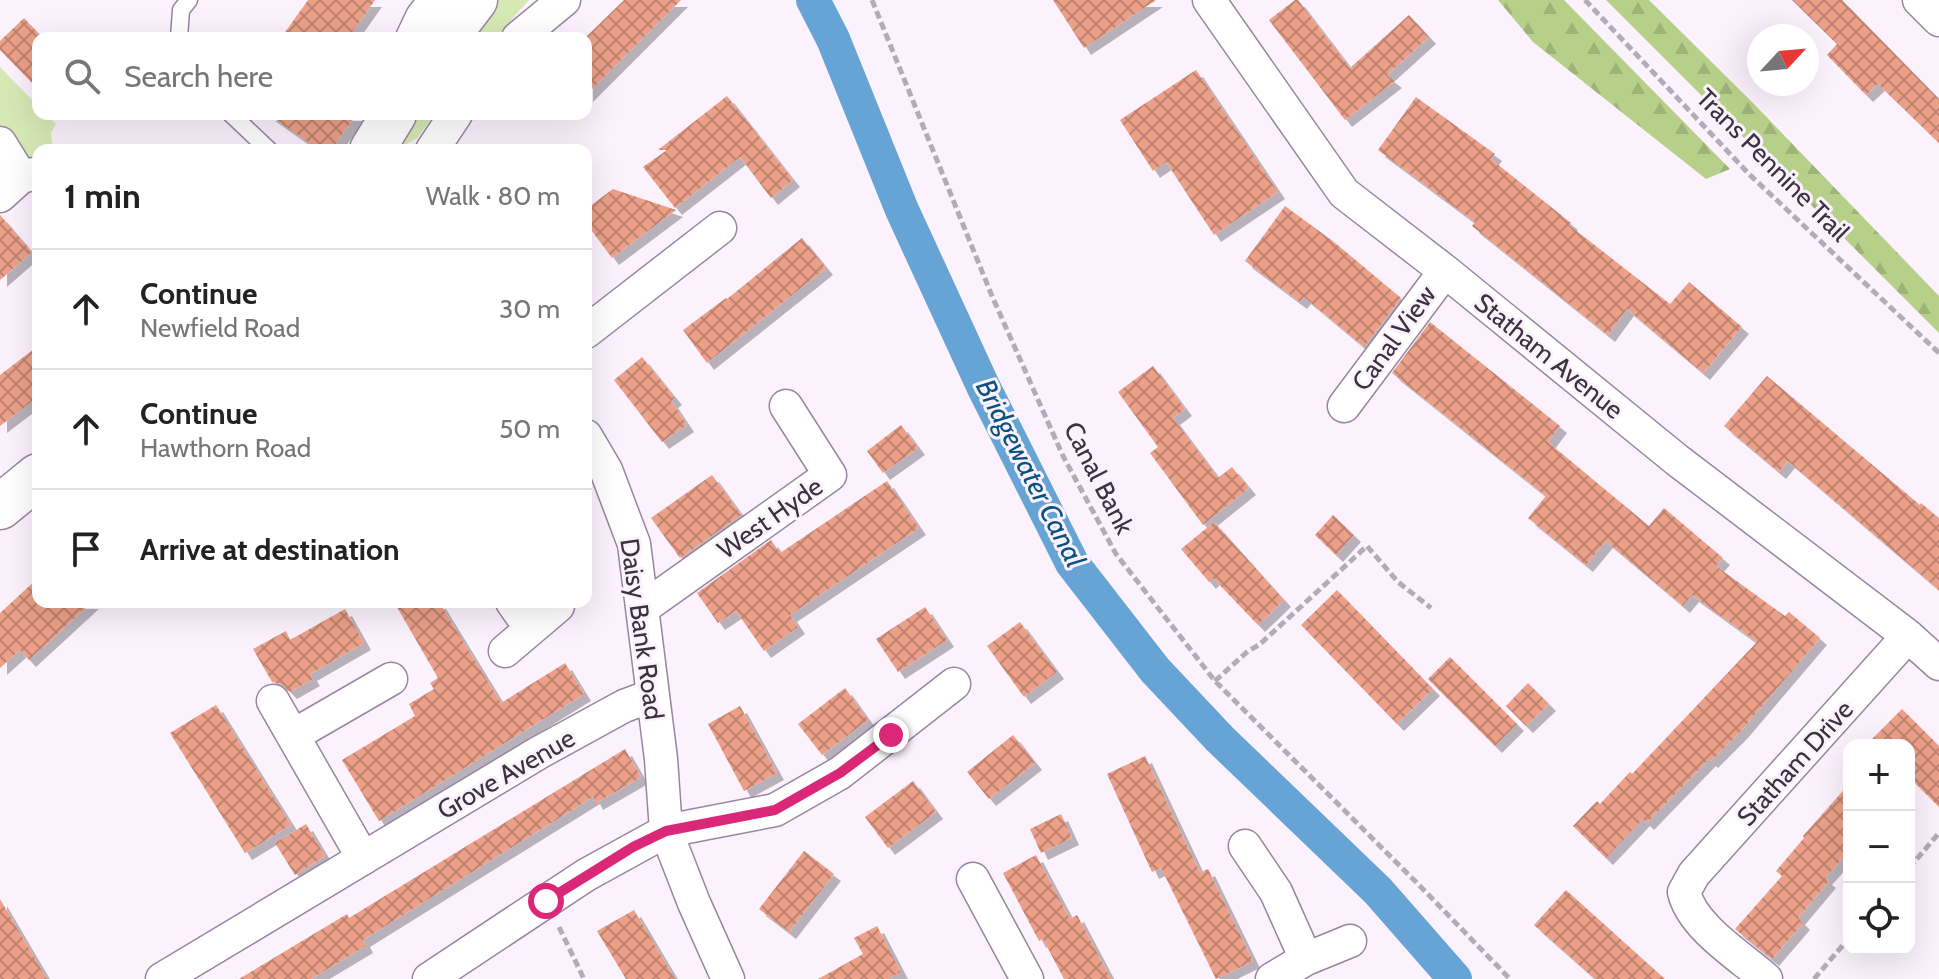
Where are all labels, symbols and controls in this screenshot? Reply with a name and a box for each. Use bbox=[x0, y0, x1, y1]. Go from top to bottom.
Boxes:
north arrow bbox=[1747, 24, 1819, 96]
search box bbox=[32, 32, 592, 120]
icon: search bbox=[60, 54, 104, 98]
text: Search here bbox=[124, 58, 273, 95]
street label: Trans Pennine Trail bbox=[1690, 82, 1856, 248]
text: 1 min bbox=[64, 175, 141, 217]
text: Walk · 80 m bbox=[426, 180, 560, 212]
text: Continue bbox=[140, 275, 257, 312]
street label: Canal View bbox=[1345, 279, 1443, 397]
street label: Statham Avenue bbox=[1468, 286, 1630, 426]
icon: ahead bbox=[64, 287, 108, 331]
text: 30 m bbox=[499, 293, 560, 325]
text: Newfield Road bbox=[140, 312, 300, 344]
water label: Bridgewater Canal bbox=[969, 373, 1093, 573]
text: Continue bbox=[140, 395, 257, 432]
icon: ahead bbox=[64, 407, 108, 451]
text: 50 m bbox=[499, 413, 560, 445]
street label: Canal Bank bbox=[1057, 417, 1141, 540]
text: Hawthorn Road bbox=[140, 432, 311, 464]
street label: West Hyde bbox=[711, 470, 829, 566]
icon: arrive bbox=[64, 527, 108, 571]
text: Arrive at destination bbox=[140, 531, 400, 568]
street label: Daisy Bank Road bbox=[613, 536, 671, 722]
street label: Statham Drive bbox=[1730, 694, 1860, 832]
route end bbox=[873, 717, 909, 753]
street label: Grove Avenue bbox=[432, 722, 580, 826]
map controls bbox=[1843, 739, 1915, 955]
button: + bbox=[1843, 739, 1915, 811]
button: − bbox=[1843, 811, 1915, 883]
route start bbox=[528, 883, 564, 919]
button: locate bbox=[1843, 883, 1915, 955]

